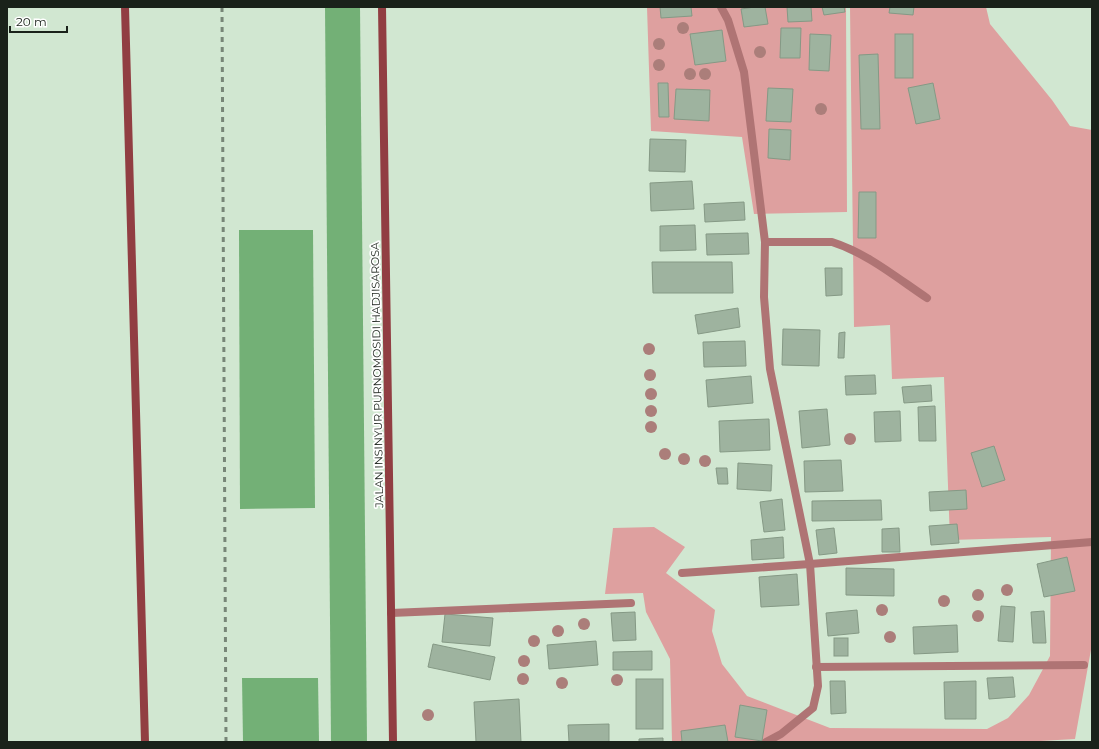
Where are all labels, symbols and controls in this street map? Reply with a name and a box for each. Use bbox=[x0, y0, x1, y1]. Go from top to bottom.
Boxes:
scale bar bbox=[10, 8, 67, 34]
text: 20 m bbox=[16, 14, 47, 29]
street label: JALAN INSINYUR PURNOMOSIDI HADJISAROSA bbox=[368, 242, 386, 509]

